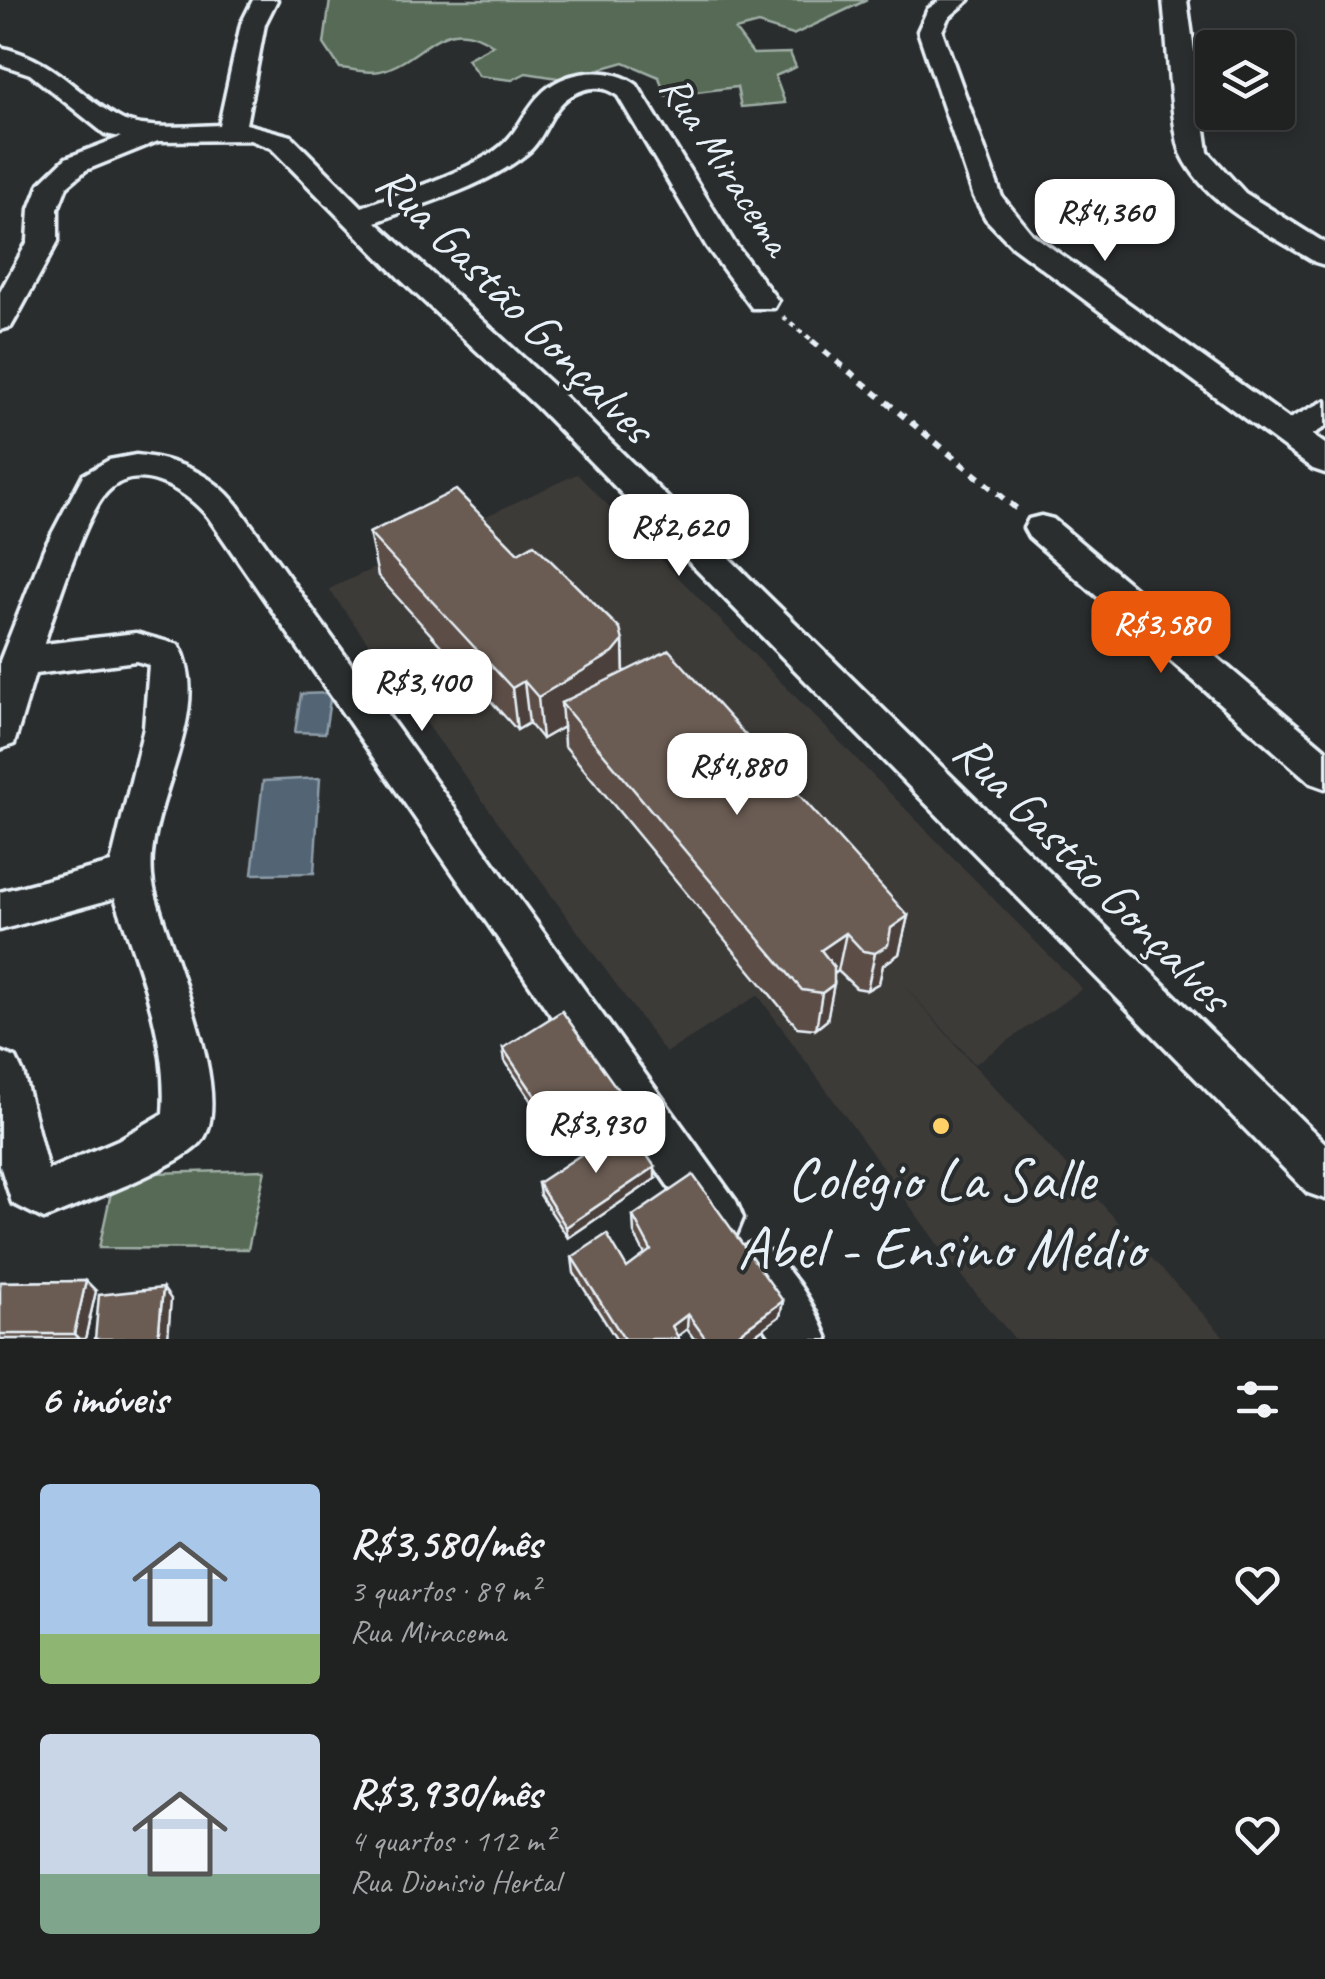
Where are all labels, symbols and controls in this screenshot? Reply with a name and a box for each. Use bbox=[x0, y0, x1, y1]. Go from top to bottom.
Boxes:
map controls bbox=[1195, 30, 1295, 130]
button: layers bbox=[1195, 30, 1295, 130]
street label: Rua Miracema bbox=[648, 65, 806, 268]
street label: Rua Gastão Gonçalves bbox=[363, 151, 671, 460]
pin: R$4,360 bbox=[1013, 179, 1197, 264]
text: R$4,360 bbox=[1057, 191, 1153, 232]
pin: R$2,620 bbox=[587, 494, 771, 579]
text: R$2,620 bbox=[631, 506, 727, 547]
pin: R$3,580 bbox=[1069, 591, 1253, 676]
text: R$3,580 bbox=[1113, 603, 1209, 644]
pin: R$3,400 bbox=[330, 649, 514, 734]
text: R$3,400 bbox=[374, 661, 470, 702]
street label: Rua Gastão Gonçalves bbox=[940, 720, 1248, 1029]
pin: R$4,880 bbox=[645, 733, 829, 818]
text: R$4,880 bbox=[689, 745, 785, 786]
pin: R$3,930 bbox=[504, 1091, 688, 1176]
text: R$3,930 bbox=[548, 1103, 644, 1144]
marker: Colégio La Salle Abel - Ensino Médio bbox=[930, 1115, 952, 1137]
place label: Colégio La Salle Abel - Ensino Médio bbox=[738, 1141, 1150, 1286]
icon: filters bbox=[1230, 1372, 1285, 1427]
text: 6 imóveis bbox=[40, 1373, 168, 1426]
text: R$3,580/mês bbox=[350, 1517, 541, 1570]
icon: home bbox=[120, 1524, 240, 1644]
icon: heart bbox=[1230, 1557, 1285, 1612]
text: 3 quartos · 89 m² bbox=[350, 1570, 539, 1611]
text: Rua Miracema bbox=[350, 1611, 506, 1652]
text: R$3,930/mês bbox=[350, 1767, 541, 1820]
icon: home bbox=[120, 1774, 240, 1894]
icon: heart bbox=[1230, 1807, 1285, 1862]
text: 4 quartos · 112 m² bbox=[350, 1820, 553, 1861]
text: Rua Dionisio Hertal bbox=[350, 1861, 560, 1902]

